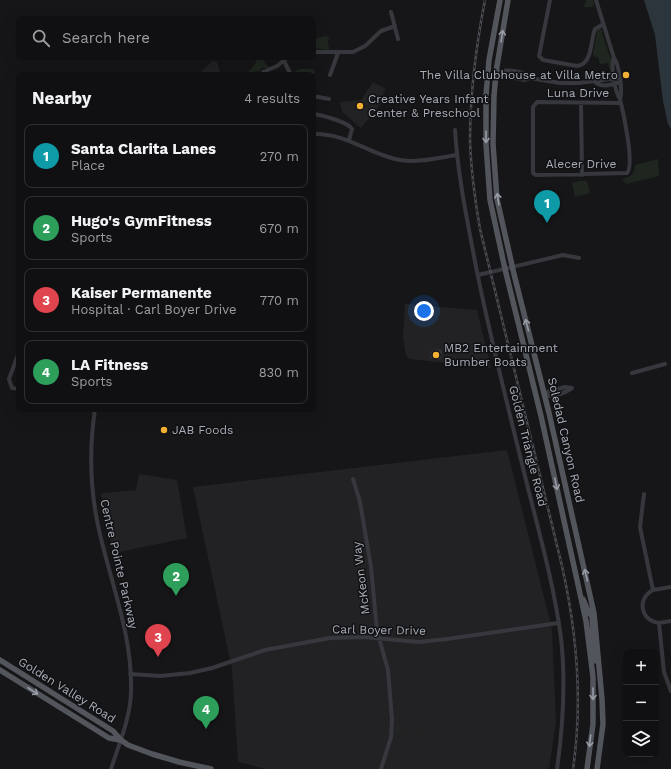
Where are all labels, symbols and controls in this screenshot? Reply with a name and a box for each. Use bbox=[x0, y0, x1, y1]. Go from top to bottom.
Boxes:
search box bbox=[16, 16, 316, 60]
icon: search bbox=[30, 27, 52, 49]
text: Search here bbox=[62, 29, 150, 47]
one-way arrow bbox=[498, 30, 506, 43]
place label: The Villa Clubhouse at Villa Metro bbox=[420, 68, 618, 82]
marker: The Villa Clubhouse at Villa Metro bbox=[621, 70, 631, 80]
street label: Luna Drive bbox=[547, 86, 609, 100]
text: Nearby bbox=[32, 88, 91, 108]
text: 4 results bbox=[244, 91, 300, 106]
place label: Creative Years Infant Center & Preschool bbox=[368, 92, 489, 120]
marker: Creative Years Infant Center & Preschool bbox=[355, 101, 365, 111]
one-way arrow bbox=[482, 130, 490, 143]
text: Santa Clarita Lanes bbox=[71, 140, 216, 158]
text: 1 bbox=[43, 149, 49, 164]
text: 270 m bbox=[260, 149, 299, 164]
street label: Alecer Drive bbox=[546, 157, 616, 171]
text: Place bbox=[71, 158, 105, 173]
pin: 1 bbox=[534, 190, 560, 223]
one-way arrow bbox=[494, 193, 502, 206]
text: Hugo's GymFitness bbox=[71, 212, 212, 230]
text: 2 bbox=[42, 221, 50, 236]
text: 670 m bbox=[259, 221, 299, 236]
text: Sports bbox=[71, 230, 112, 245]
text: Kaiser Permanente bbox=[71, 284, 212, 302]
text: 3 bbox=[42, 293, 50, 308]
text: 770 m bbox=[260, 293, 299, 308]
your location bbox=[414, 301, 434, 321]
text: Hospital · Carl Boyer Drive bbox=[71, 302, 236, 317]
one-way arrow bbox=[522, 319, 530, 332]
place label: MB2 Entertainment Bumber Boats bbox=[444, 341, 558, 369]
marker: MB2 Entertainment Bumber Boats bbox=[431, 350, 441, 360]
text: LA Fitness bbox=[71, 356, 148, 374]
text: 4 bbox=[42, 365, 50, 380]
text: 830 m bbox=[259, 365, 299, 380]
text: Sports bbox=[71, 374, 112, 389]
street label: Soledad Canyon Road bbox=[545, 376, 587, 504]
street label: Golden Triangle Road bbox=[506, 384, 550, 508]
place label: JAB Foods bbox=[172, 423, 233, 437]
marker: JAB Foods bbox=[159, 425, 169, 435]
one-way arrow bbox=[552, 477, 560, 490]
street label: Centre Pointe Parkway bbox=[97, 498, 141, 631]
street label: McKeon Way bbox=[349, 540, 372, 615]
pin: 2 bbox=[163, 563, 189, 596]
one-way arrow bbox=[581, 568, 589, 581]
street label: Carl Boyer Drive bbox=[332, 622, 426, 638]
pin: 3 bbox=[145, 624, 171, 657]
map controls bbox=[623, 649, 659, 757]
button: + bbox=[623, 649, 659, 685]
street label: Golden Valley Road bbox=[16, 654, 118, 726]
button: − bbox=[623, 685, 659, 721]
one-way arrow bbox=[27, 687, 38, 695]
one-way arrow bbox=[589, 687, 597, 700]
pin: 4 bbox=[193, 696, 219, 729]
button: layers bbox=[623, 721, 659, 757]
one-way arrow bbox=[586, 734, 594, 747]

